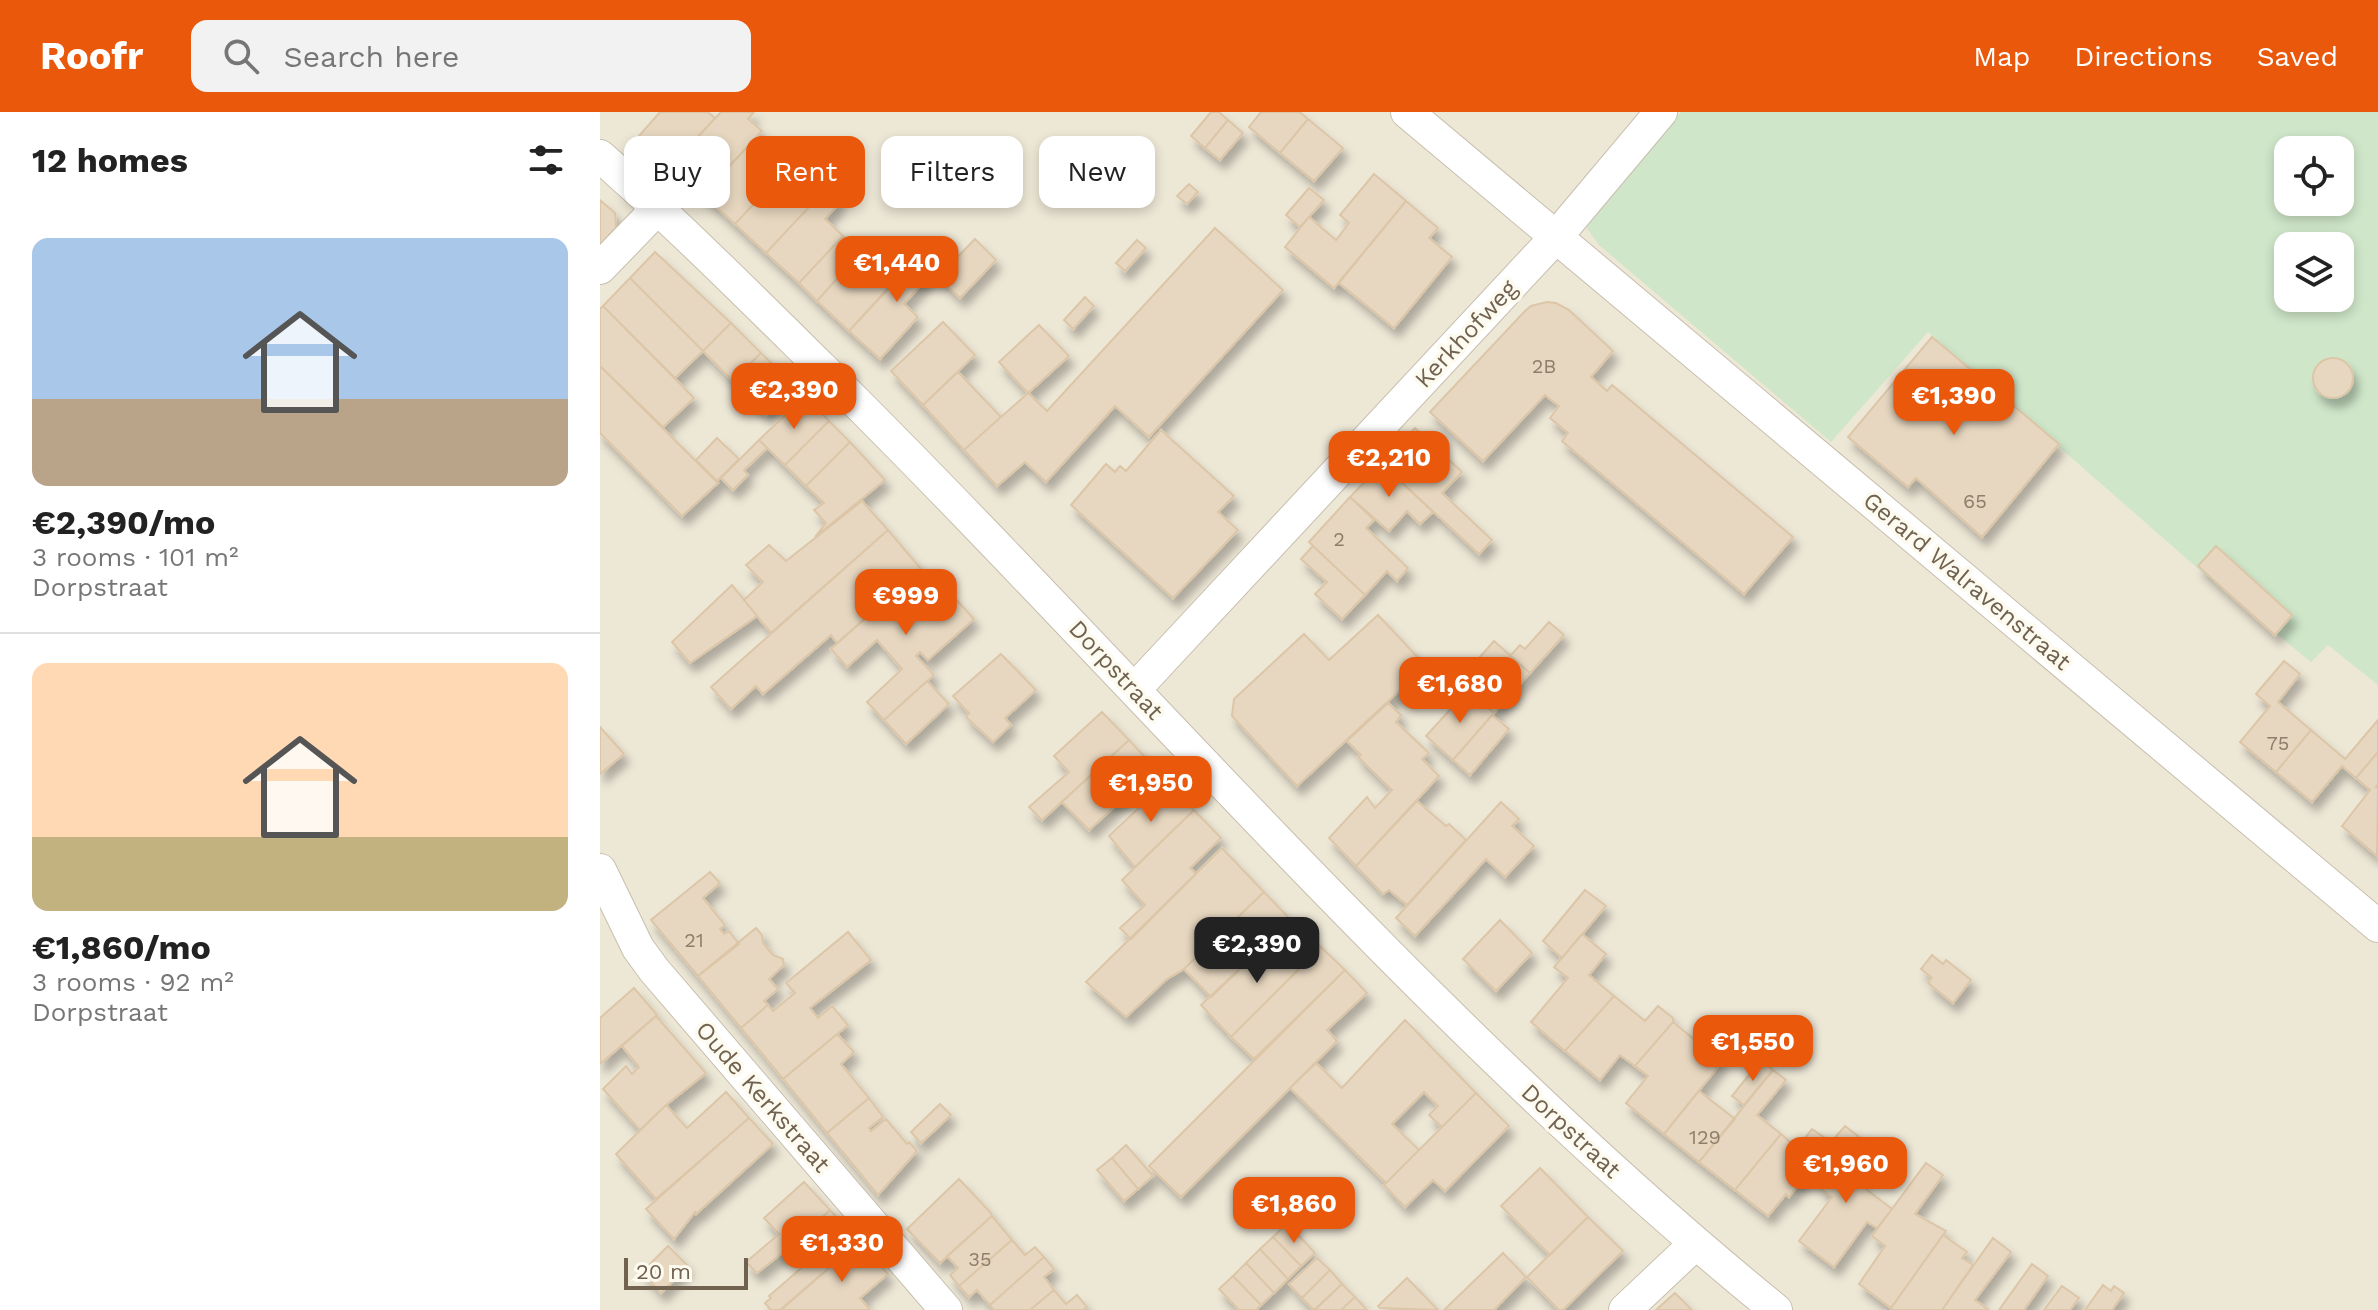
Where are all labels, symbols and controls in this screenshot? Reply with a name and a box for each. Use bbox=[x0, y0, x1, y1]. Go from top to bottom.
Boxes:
search box bbox=[191, 20, 751, 92]
text: Roofr bbox=[40, 34, 143, 78]
icon: search bbox=[219, 34, 263, 78]
text: Search here bbox=[283, 39, 459, 74]
text: Map bbox=[1973, 40, 2030, 73]
text: Directions bbox=[2074, 40, 2213, 73]
text: Saved bbox=[2257, 40, 2338, 73]
chip: Buy bbox=[624, 136, 730, 208]
chip: Rent bbox=[746, 136, 865, 208]
chip: Filters bbox=[881, 136, 1023, 208]
chip: New bbox=[1039, 136, 1155, 208]
map controls bbox=[2274, 136, 2354, 312]
button: locate bbox=[2274, 136, 2354, 216]
icon: filters bbox=[524, 138, 568, 182]
text: 12 homes bbox=[32, 140, 188, 180]
button: layers bbox=[2274, 232, 2354, 312]
pin: €1,440 bbox=[832, 236, 962, 304]
text: €1,440 bbox=[853, 247, 941, 277]
street label: Kerkhofweg bbox=[1409, 274, 1523, 394]
icon: home bbox=[228, 290, 372, 434]
house number: 2B bbox=[1532, 354, 1556, 378]
pin: €2,390 bbox=[729, 363, 859, 431]
pin: €1,390 bbox=[1889, 369, 2019, 437]
text: €2,390 bbox=[749, 374, 839, 404]
text: €1,390 bbox=[1911, 380, 1997, 410]
pin: €2,210 bbox=[1324, 431, 1454, 499]
text: €2,210 bbox=[1347, 442, 1431, 472]
street label: Gerard Walravenstraat bbox=[1858, 486, 2076, 676]
house number: 65 bbox=[1963, 489, 1987, 513]
text: €2,390/mo bbox=[32, 502, 215, 542]
house number: 2 bbox=[1333, 527, 1345, 551]
text: 3 rooms · 101 m² bbox=[32, 542, 239, 572]
pin: €999 bbox=[859, 569, 953, 637]
text: Dorpstraat bbox=[32, 572, 168, 602]
text: €999 bbox=[873, 580, 939, 610]
street label: Dorpstraat bbox=[1063, 615, 1169, 725]
pin: €1,680 bbox=[1395, 657, 1525, 725]
text: €1,680 bbox=[1417, 668, 1503, 698]
icon: home bbox=[228, 715, 372, 859]
house number: 75 bbox=[2267, 731, 2289, 755]
pin: €1,950 bbox=[1086, 756, 1216, 824]
text: €1,950 bbox=[1109, 767, 1193, 797]
pin: €2,390 bbox=[1192, 917, 1322, 985]
text: €1,860/mo bbox=[32, 927, 211, 967]
house number: 21 bbox=[684, 928, 704, 952]
text: €2,390 bbox=[1212, 928, 1302, 958]
text: 3 rooms · 92 m² bbox=[32, 967, 234, 997]
text: Dorpstraat bbox=[32, 997, 168, 1027]
pin: €1,550 bbox=[1688, 1015, 1818, 1083]
street label: Oude Kerkstraat bbox=[690, 1016, 836, 1178]
text: €1,550 bbox=[1711, 1026, 1795, 1056]
street label: Dorpstraat bbox=[1516, 1078, 1626, 1184]
house number: 129 bbox=[1689, 1125, 1721, 1149]
pin: €1,960 bbox=[1781, 1137, 1911, 1205]
text: €1,960 bbox=[1803, 1148, 1889, 1178]
pin: €1,860 bbox=[1229, 1177, 1359, 1245]
text: €1,860 bbox=[1251, 1188, 1337, 1218]
pin: €1,330 bbox=[777, 1216, 907, 1284]
text: €1,330 bbox=[800, 1227, 884, 1257]
house number: 35 bbox=[968, 1247, 992, 1271]
scale bar bbox=[624, 1254, 748, 1290]
text: 20 m bbox=[636, 1259, 691, 1284]

